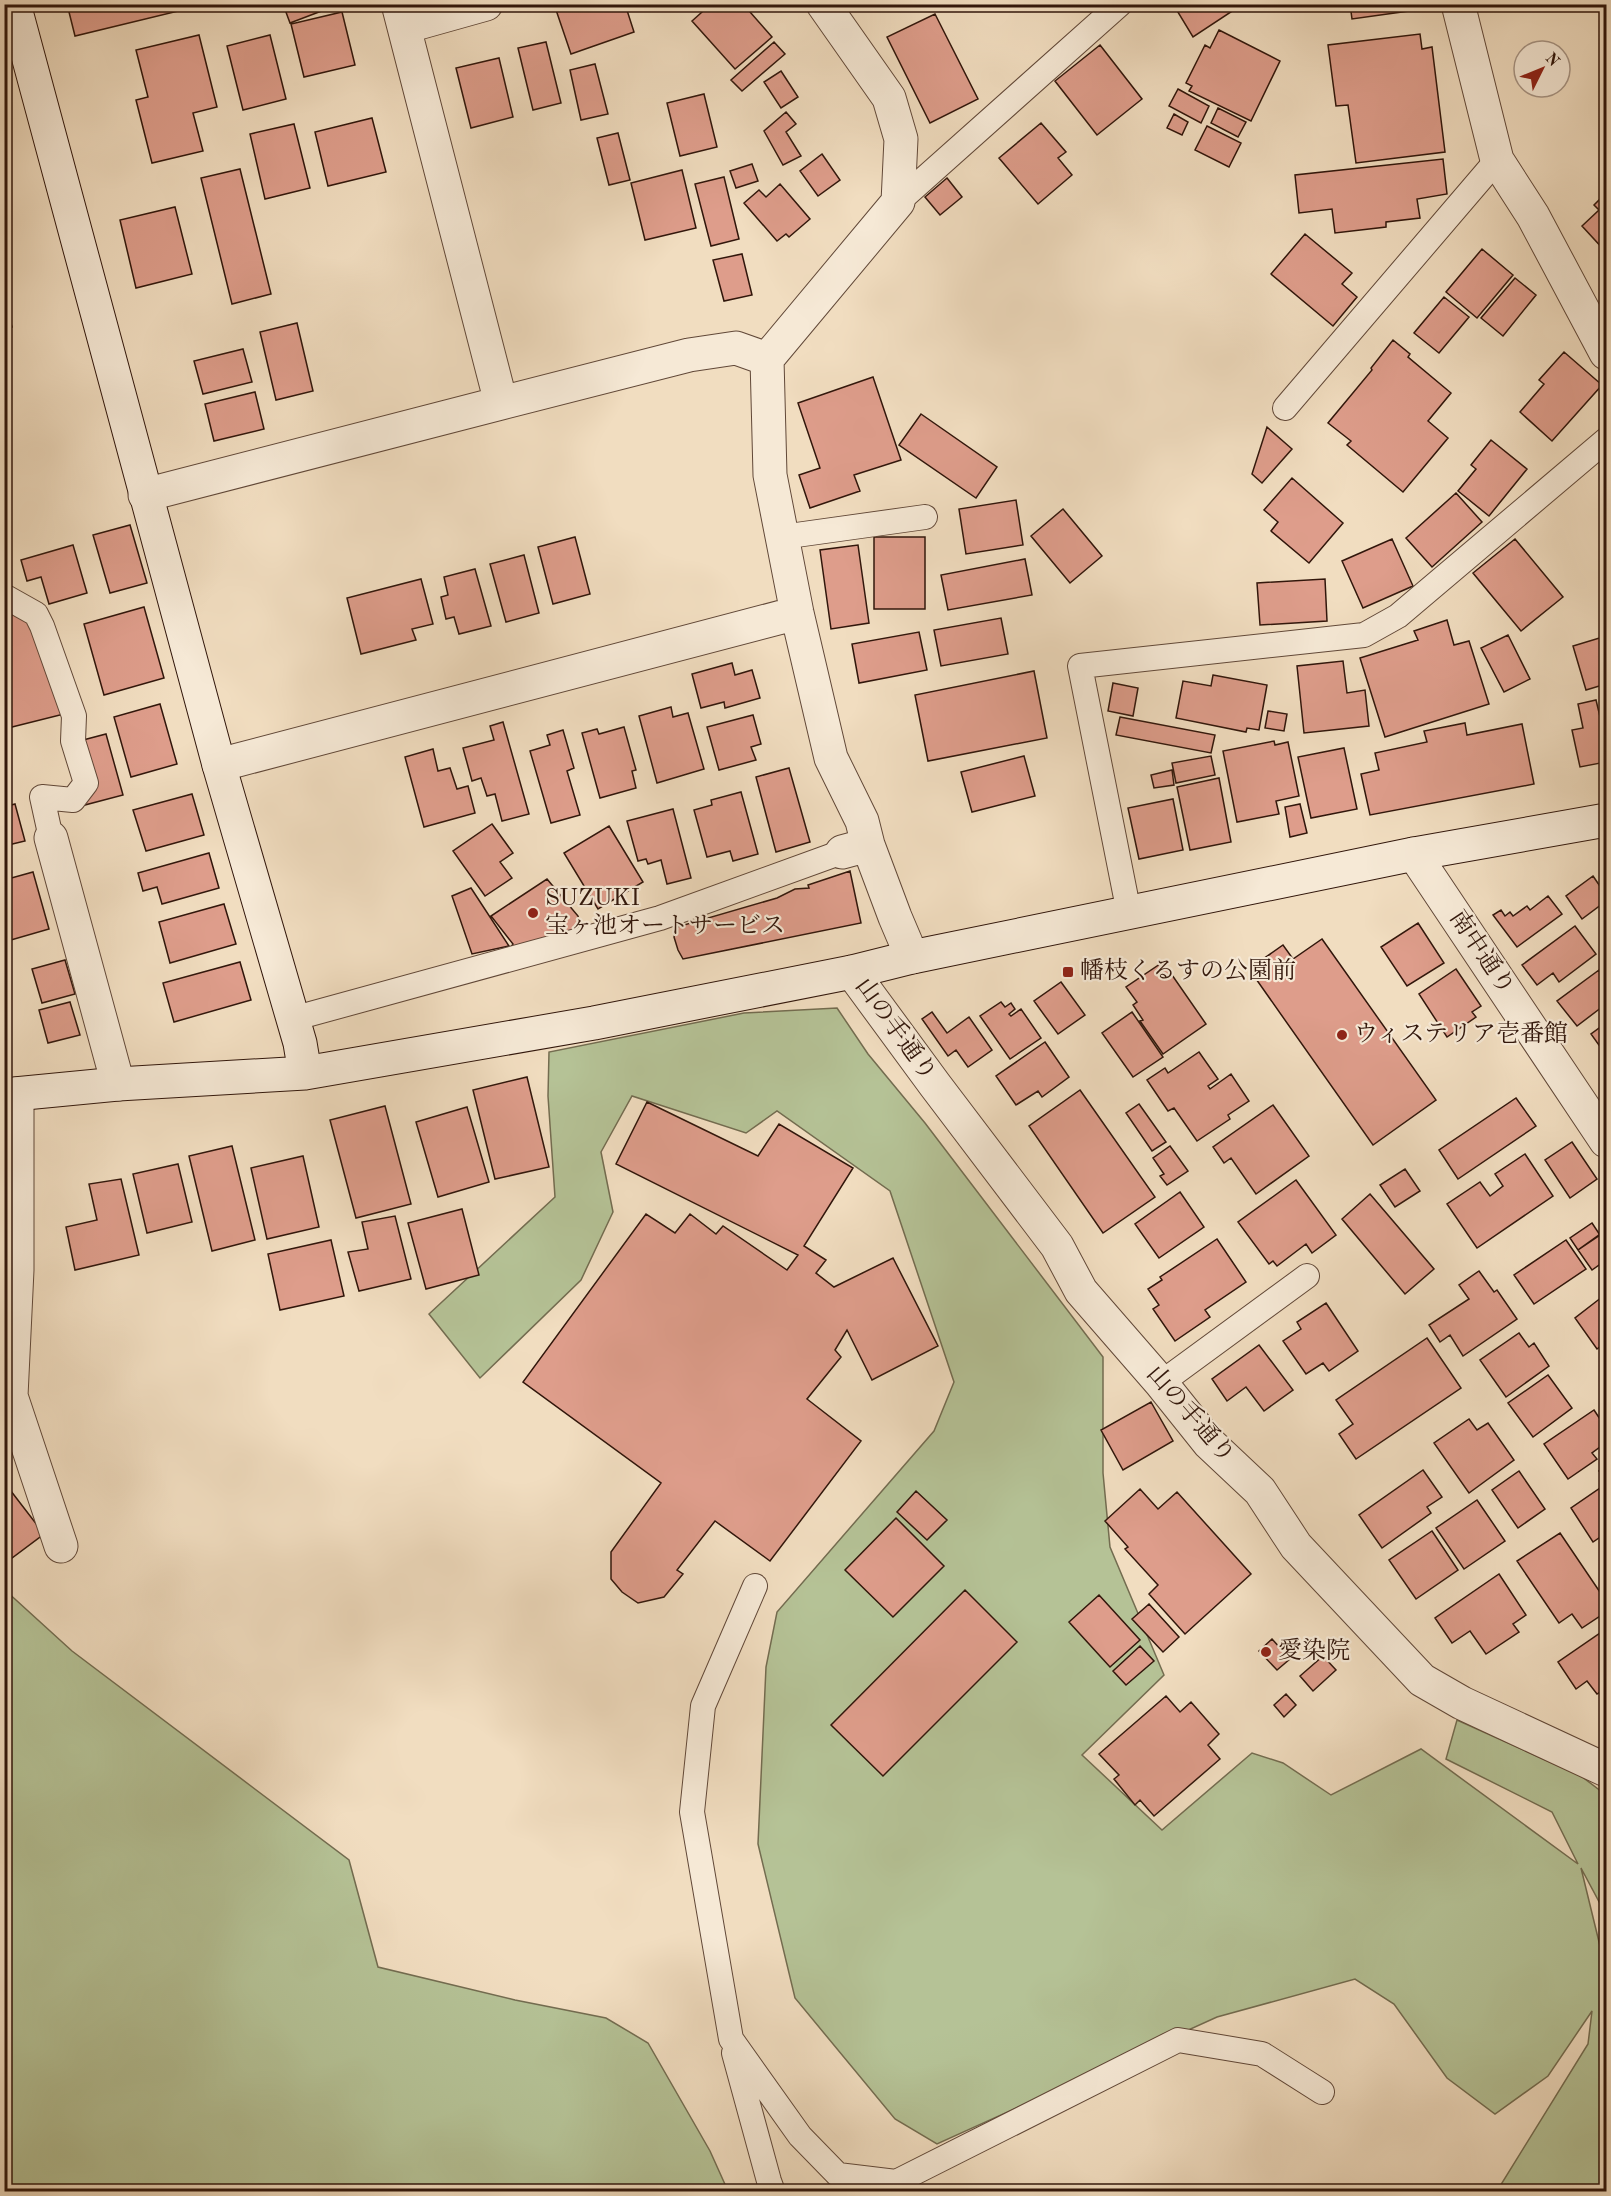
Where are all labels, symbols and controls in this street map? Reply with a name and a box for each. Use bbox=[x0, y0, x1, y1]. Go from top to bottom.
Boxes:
north arrow bbox=[1512, 39, 1572, 99]
text: N bbox=[1541, 50, 1562, 71]
place label: SUZUKI 宝ヶ池オートサービス bbox=[545, 887, 785, 939]
street label: 南中通り bbox=[1444, 905, 1520, 1000]
marker: SUZUKI 宝ヶ池オートサービス bbox=[526, 906, 540, 920]
place label: 幡枝くるすの公園前 bbox=[1080, 957, 1296, 984]
marker: 幡枝くるすの公園前 bbox=[1061, 965, 1075, 979]
street label: 山の手通り bbox=[850, 973, 942, 1086]
place label: ウィステリア壱番館 bbox=[1354, 1020, 1568, 1047]
marker: ウィステリア壱番館 bbox=[1335, 1028, 1349, 1042]
street label: 山の手通り bbox=[1142, 1360, 1241, 1468]
place label: 愛染院 bbox=[1278, 1637, 1350, 1664]
marker: 愛染院 bbox=[1259, 1645, 1273, 1659]

